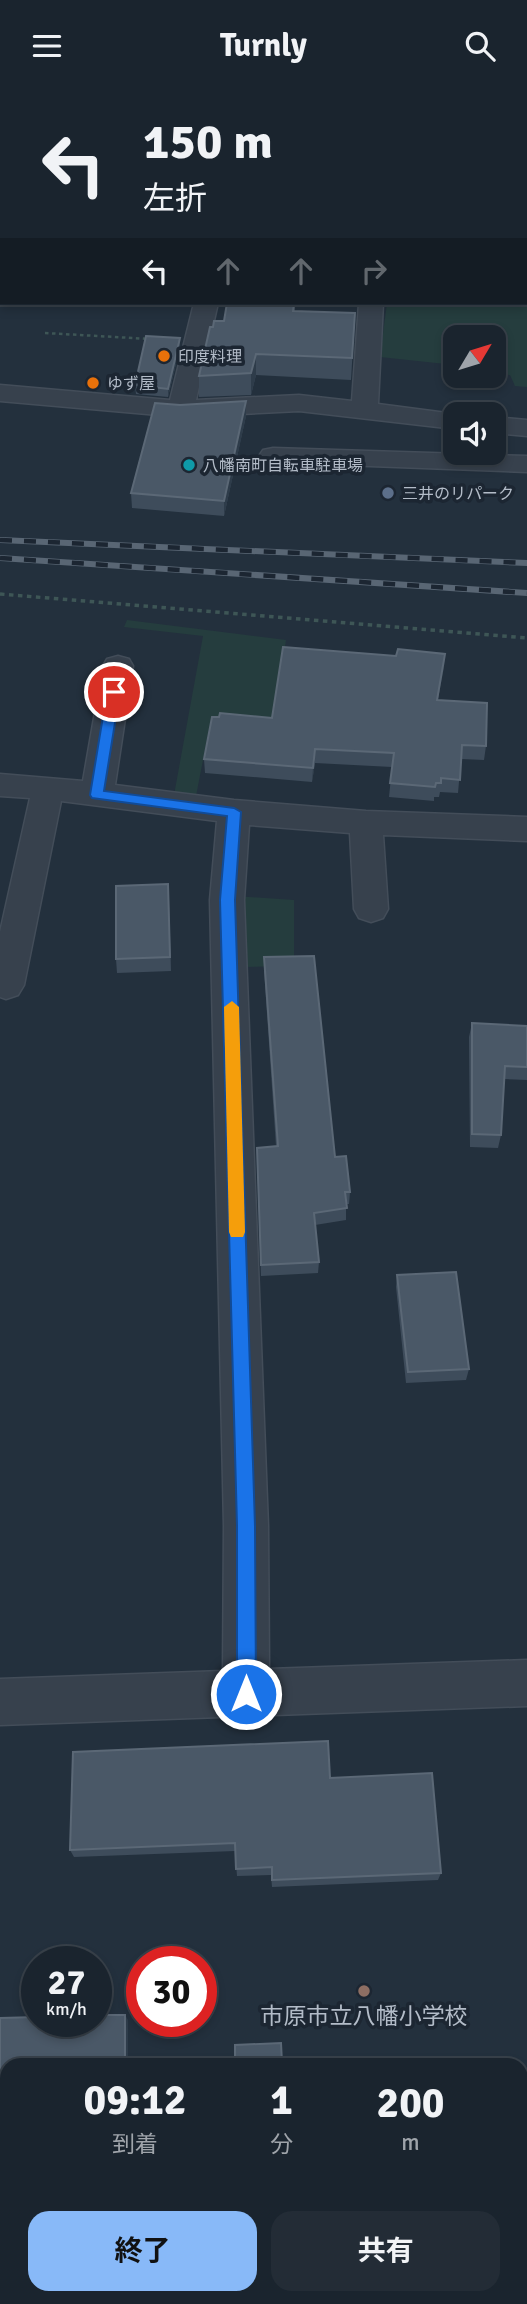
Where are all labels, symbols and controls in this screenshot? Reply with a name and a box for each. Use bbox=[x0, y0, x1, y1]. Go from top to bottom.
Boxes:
text: Turnly bbox=[220, 26, 307, 65]
icon: menu bbox=[28, 27, 66, 65]
icon: search bbox=[461, 27, 499, 65]
text: 150 m bbox=[143, 112, 273, 172]
icon: left bbox=[28, 119, 119, 210]
text: 左折 bbox=[143, 179, 207, 218]
icon: left bbox=[136, 252, 174, 290]
icon: ahead bbox=[209, 252, 247, 290]
icon: ahead bbox=[282, 252, 320, 290]
icon: right bbox=[355, 252, 393, 290]
north arrow bbox=[443, 325, 506, 389]
map controls bbox=[443, 325, 506, 465]
place label: 印度料理 bbox=[178, 347, 242, 367]
marker: 印度料理 bbox=[156, 348, 172, 364]
place label: ゆず屋 bbox=[107, 374, 155, 394]
marker: ゆず屋 bbox=[85, 375, 101, 391]
button: sound bbox=[443, 402, 506, 465]
place label: 八幡南町自転車駐車場 bbox=[203, 456, 363, 476]
marker: 八幡南町自転車駐車場 bbox=[181, 457, 197, 473]
place label: 三井のリパーク bbox=[402, 484, 514, 504]
marker: 三井のリパーク bbox=[380, 485, 396, 501]
pin bbox=[84, 662, 144, 722]
icon: arrive bbox=[95, 673, 133, 711]
position arrow bbox=[209, 1657, 283, 1731]
speed limit sign: 30 bbox=[126, 1946, 217, 2037]
text: 27 bbox=[48, 1961, 85, 2004]
marker: 市原市立八幡小学校 bbox=[356, 1983, 372, 1999]
text: km/h bbox=[46, 1998, 87, 2020]
place label: 市原市立八幡小学校 bbox=[261, 2002, 468, 2031]
text: 09:12 bbox=[83, 2075, 187, 2126]
text: 1 bbox=[270, 2075, 293, 2126]
text: 200 bbox=[376, 2078, 445, 2129]
text: m bbox=[401, 2128, 420, 2157]
text: 到着 bbox=[112, 2130, 158, 2159]
text: 分 bbox=[270, 2130, 293, 2159]
button: 終了 bbox=[28, 2211, 257, 2291]
button: 共有 bbox=[271, 2211, 500, 2291]

